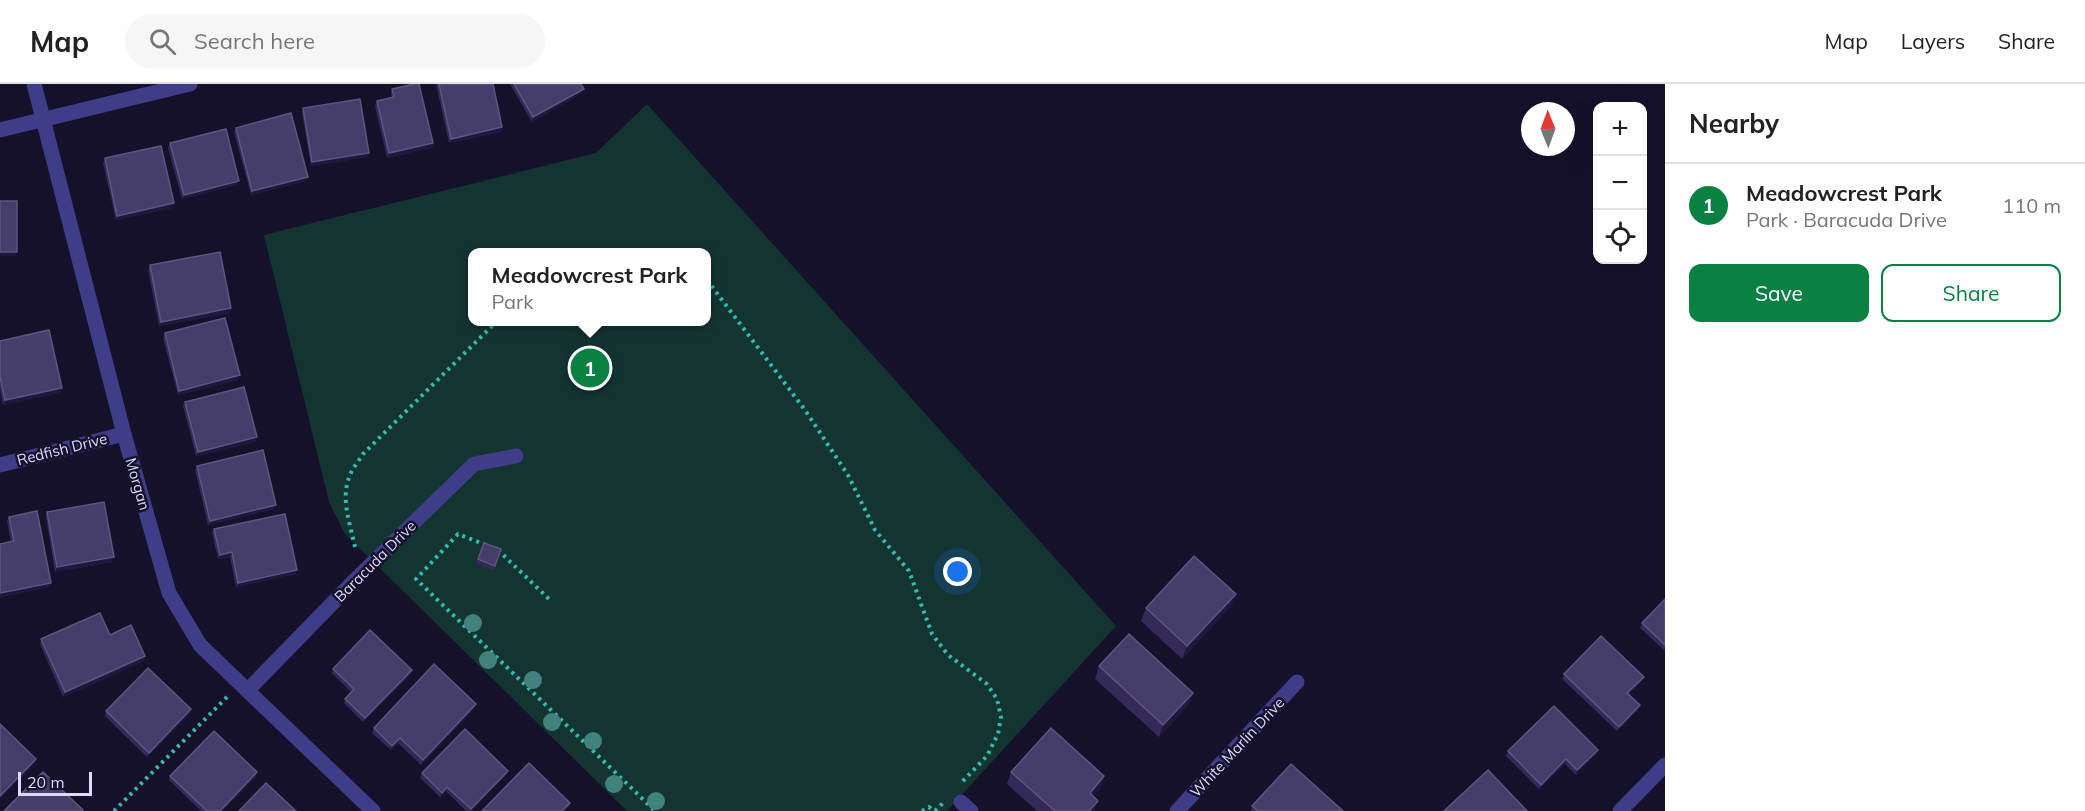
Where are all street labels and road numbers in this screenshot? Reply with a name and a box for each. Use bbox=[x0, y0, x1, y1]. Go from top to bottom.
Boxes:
street label: Redfish Drive bbox=[15, 429, 109, 469]
street label: Morgan bbox=[121, 456, 155, 512]
street label: Baracuda Drive bbox=[330, 516, 420, 606]
street label: White Marlin Drive bbox=[1186, 693, 1288, 801]

